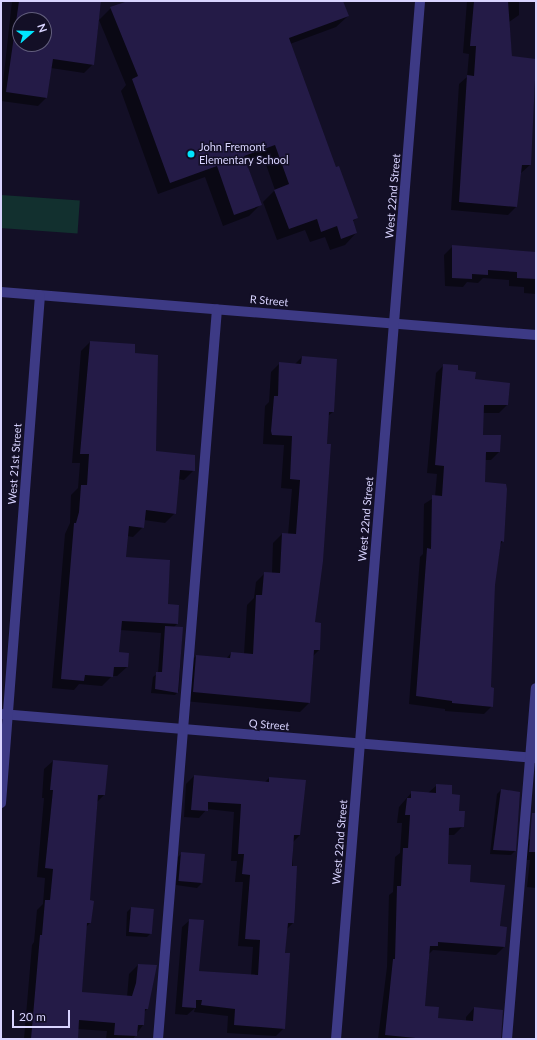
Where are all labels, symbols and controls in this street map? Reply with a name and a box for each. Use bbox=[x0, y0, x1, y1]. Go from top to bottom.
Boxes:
north arrow bbox=[12, 12, 52, 52]
text: N bbox=[35, 22, 50, 34]
place label: John Fremont Elementary School bbox=[199, 141, 289, 167]
marker: John Fremont Elementary School bbox=[186, 149, 196, 159]
street label: West 22nd Street bbox=[383, 153, 403, 239]
street label: R Street bbox=[249, 293, 289, 309]
street label: West 21st Street bbox=[6, 423, 24, 505]
street label: West 22nd Street bbox=[356, 476, 376, 562]
street label: Q Street bbox=[248, 717, 290, 733]
street label: West 22nd Street bbox=[330, 799, 350, 885]
scale bar bbox=[14, 1002, 72, 1028]
text: 20 m bbox=[19, 1009, 46, 1024]

